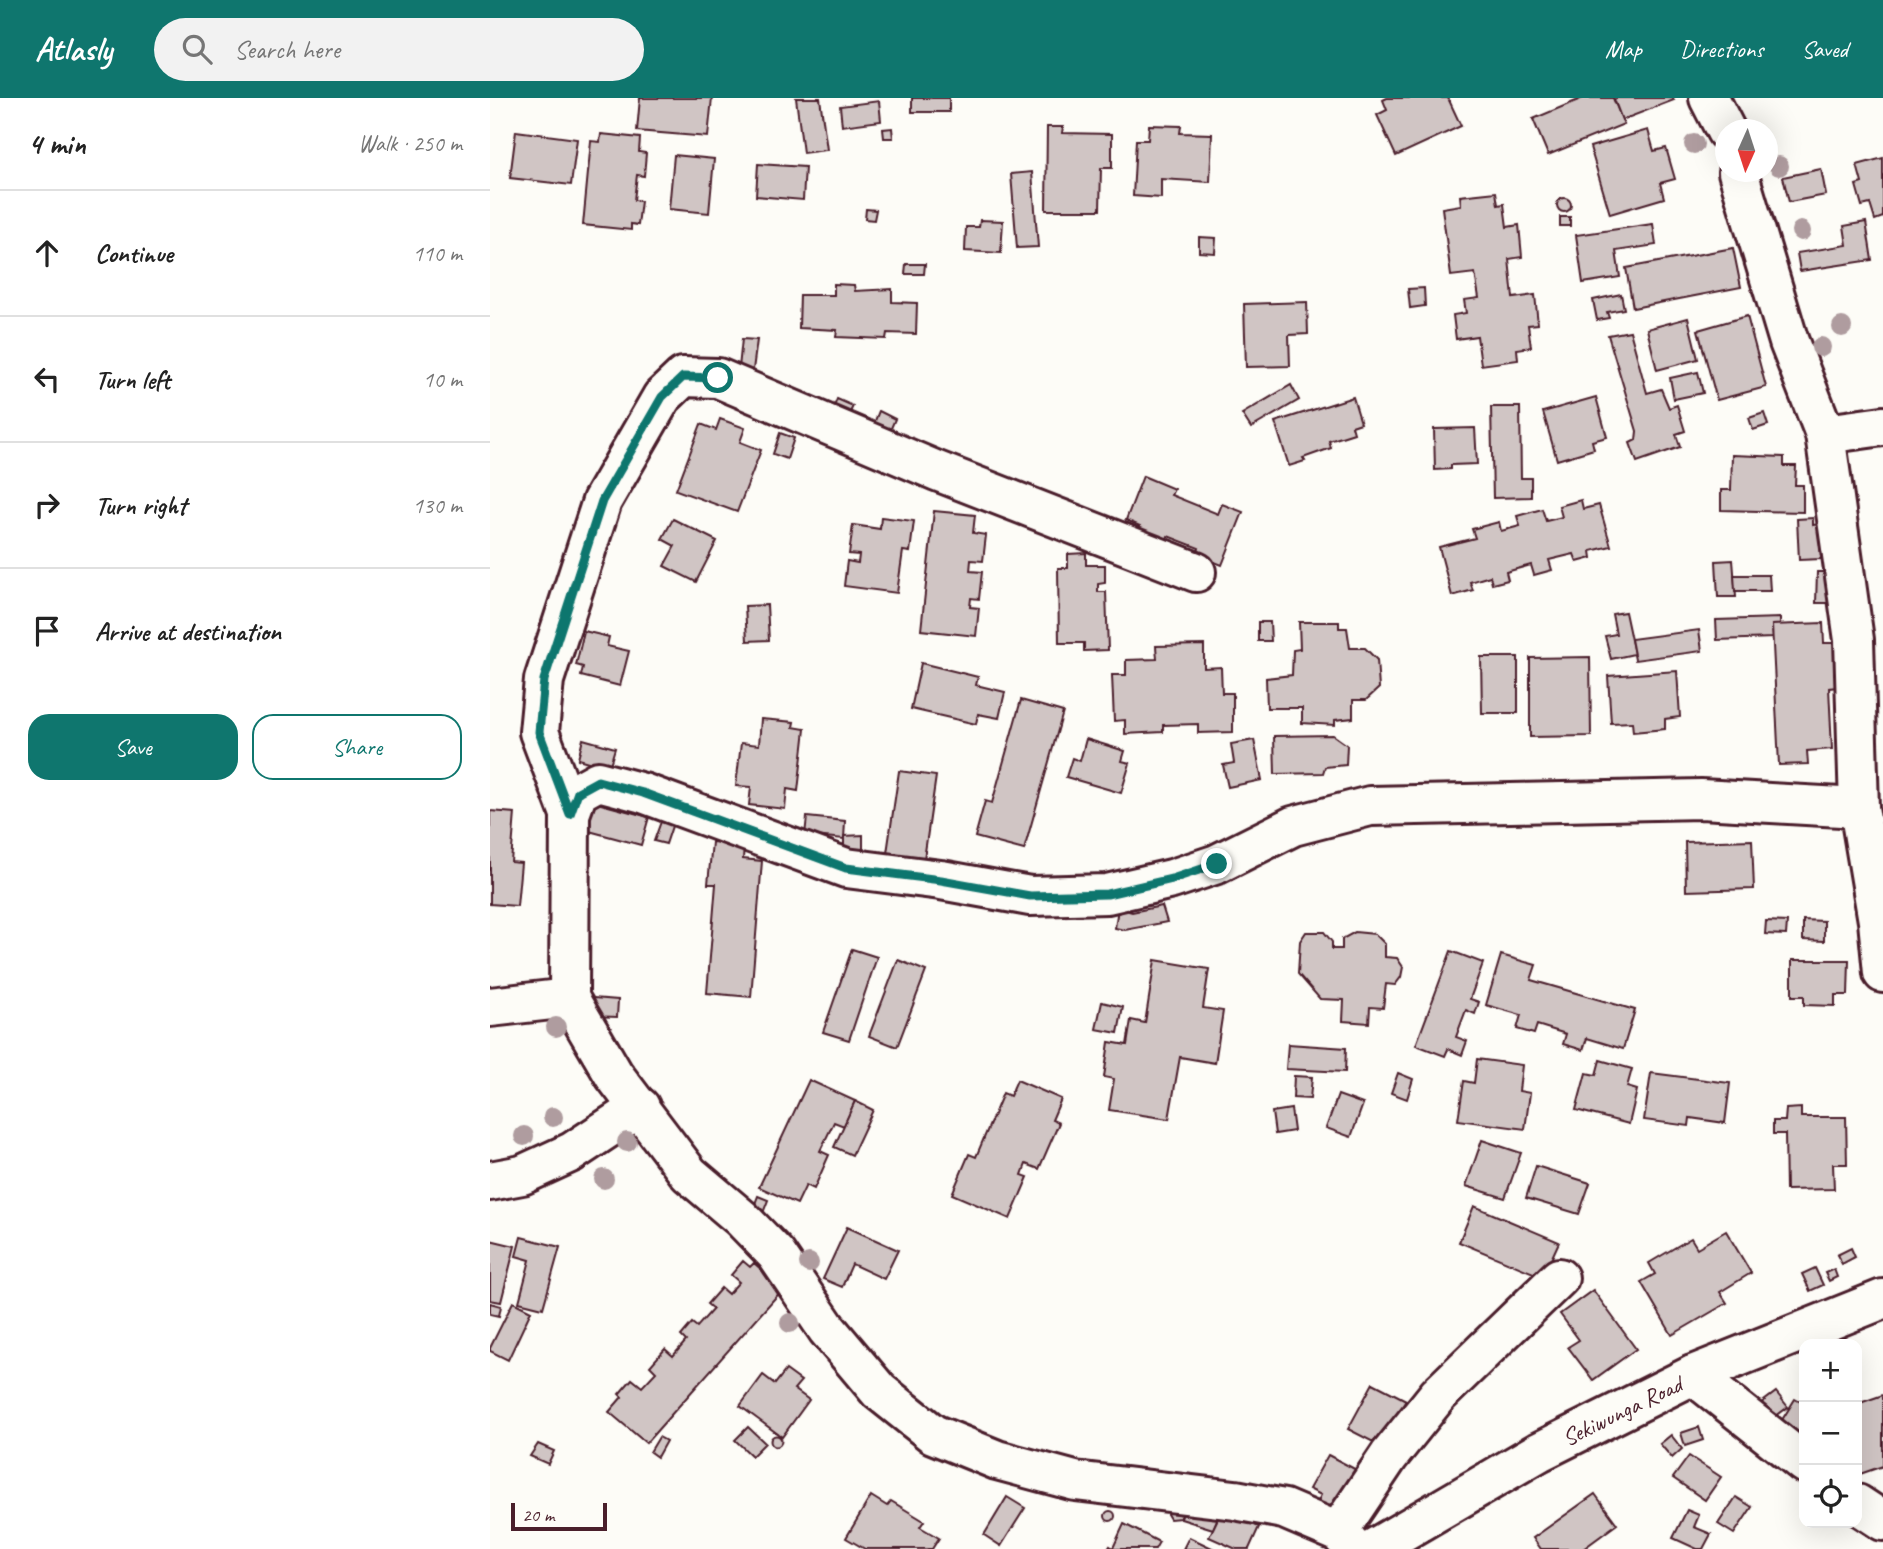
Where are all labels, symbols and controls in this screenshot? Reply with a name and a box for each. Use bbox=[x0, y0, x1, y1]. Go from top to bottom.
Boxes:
search box bbox=[154, 18, 644, 81]
text: Atlasly bbox=[35, 28, 112, 70]
icon: search bbox=[178, 30, 216, 68]
text: Search here bbox=[234, 33, 340, 66]
text: Map bbox=[1605, 34, 1642, 64]
text: Directions bbox=[1680, 34, 1763, 64]
text: Saved bbox=[1801, 34, 1848, 64]
north arrow bbox=[1715, 119, 1778, 182]
text: 4 min bbox=[28, 125, 85, 163]
text: Walk · 250 m bbox=[358, 129, 462, 158]
icon: ahead bbox=[28, 234, 66, 272]
text: Continue bbox=[95, 237, 173, 270]
text: 110 m bbox=[413, 239, 462, 268]
icon: left bbox=[28, 360, 66, 398]
route start bbox=[702, 362, 733, 393]
text: Turn left bbox=[95, 363, 170, 396]
text: 10 m bbox=[423, 365, 462, 394]
icon: right bbox=[28, 486, 66, 524]
text: Turn right bbox=[95, 489, 186, 522]
text: 130 m bbox=[413, 491, 462, 520]
icon: arrive bbox=[28, 612, 66, 650]
text: Arrive at destination bbox=[95, 615, 281, 648]
button: Save bbox=[28, 714, 238, 780]
button: Share bbox=[252, 714, 462, 780]
route end bbox=[1201, 848, 1232, 879]
map controls bbox=[1799, 1339, 1862, 1528]
button: + bbox=[1799, 1339, 1862, 1402]
street label: Sekiwunga Road bbox=[1557, 1368, 1690, 1453]
button: − bbox=[1799, 1402, 1862, 1465]
button: locate bbox=[1799, 1465, 1862, 1528]
scale bar bbox=[511, 1500, 607, 1532]
text: 20 m bbox=[522, 1503, 554, 1527]

